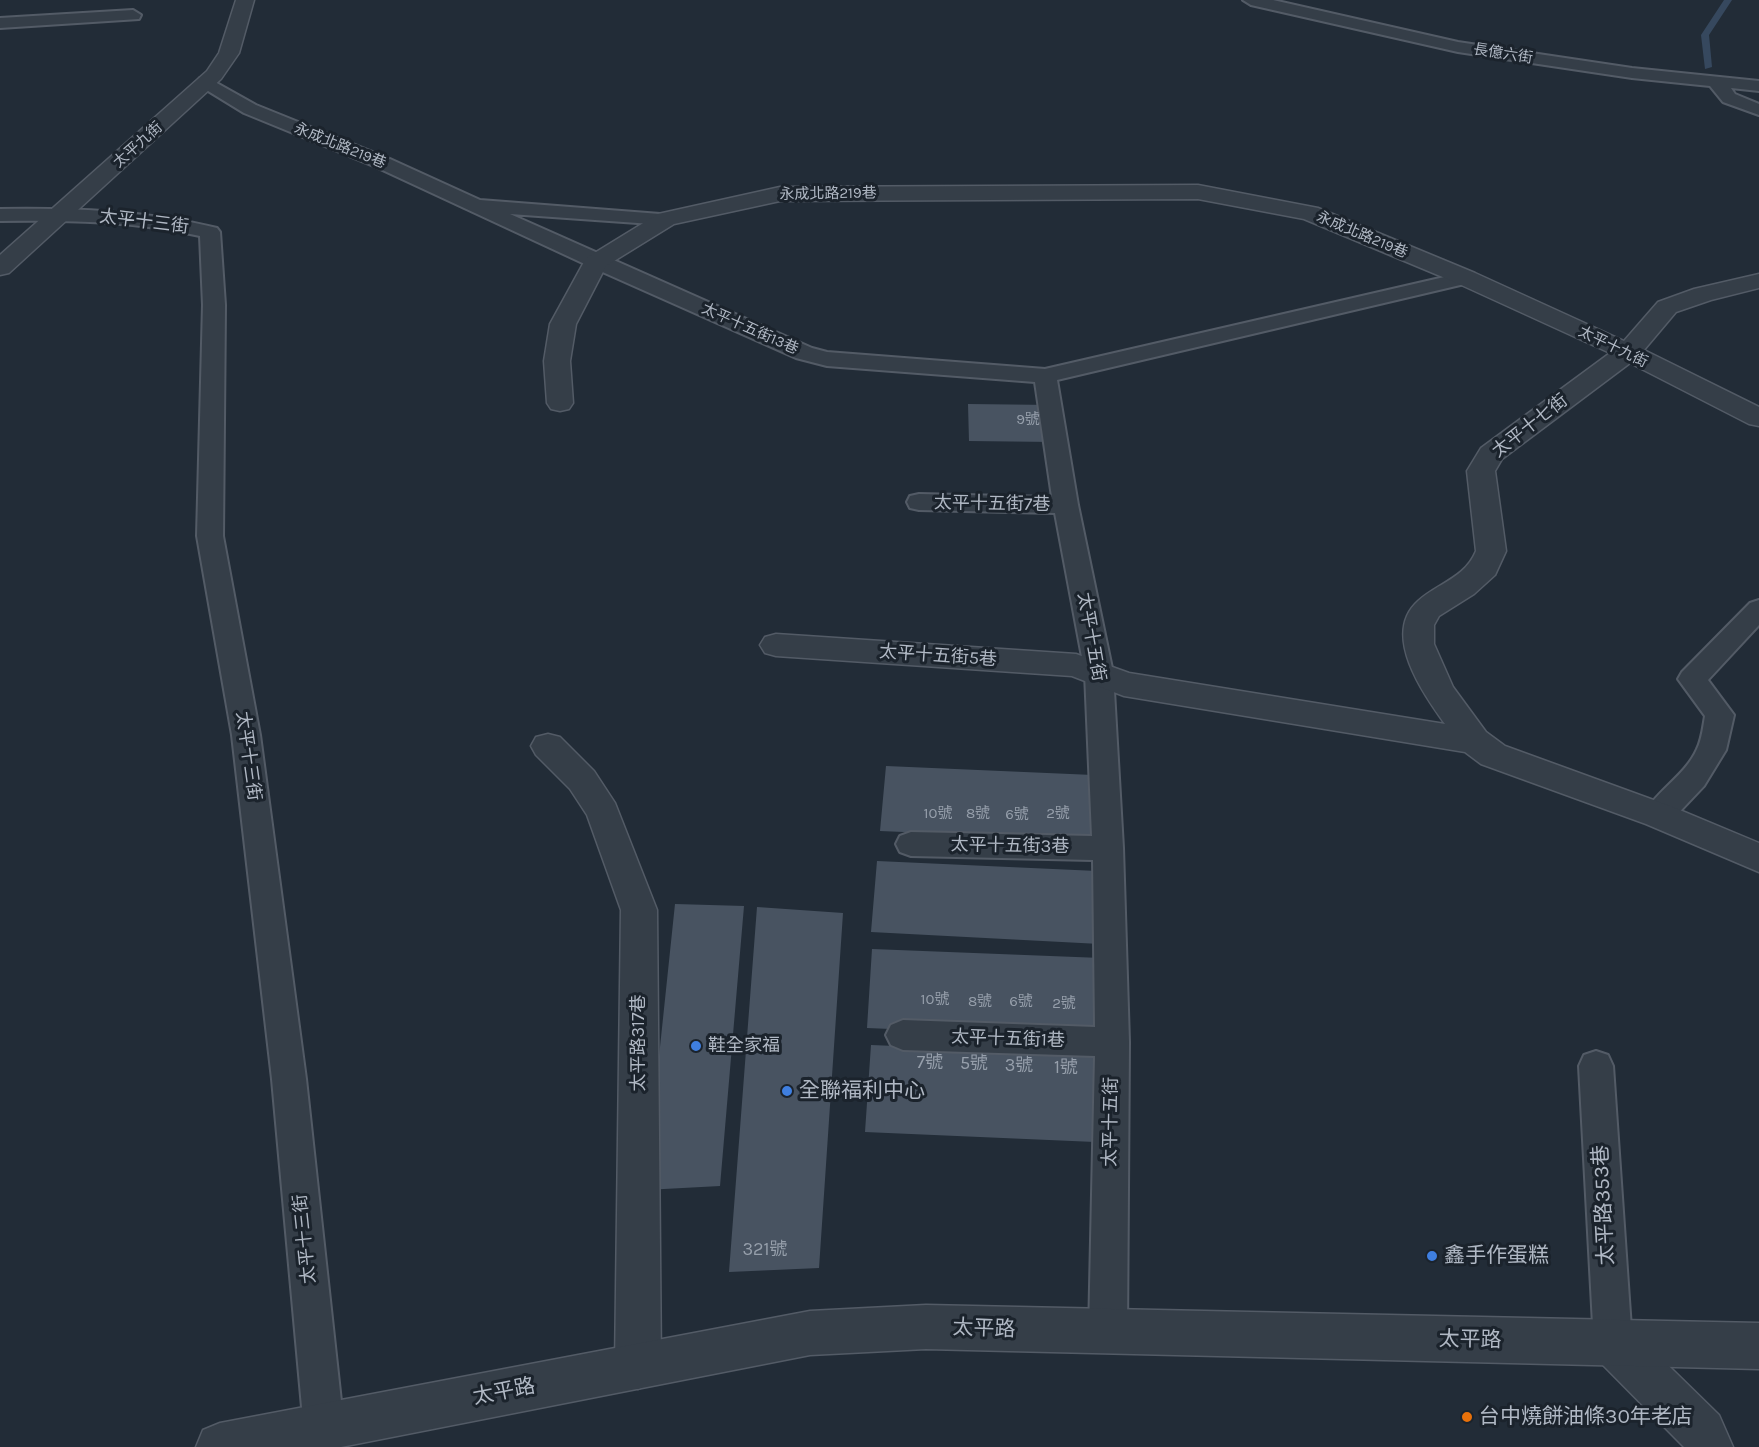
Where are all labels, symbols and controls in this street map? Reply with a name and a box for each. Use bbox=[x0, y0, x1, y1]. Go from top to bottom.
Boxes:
street label: 長億六街 bbox=[1472, 40, 1534, 68]
street label: 太平九街 bbox=[110, 118, 166, 172]
street label: 永成北路219巷 bbox=[291, 119, 389, 173]
street label: 永成北路219巷 bbox=[779, 184, 877, 204]
street label: 太平十三街 bbox=[98, 206, 190, 238]
street label: 永成北路219巷 bbox=[1314, 208, 1410, 262]
street label: 太平十五街13巷 bbox=[699, 300, 801, 358]
street label: 太平十九街 bbox=[1575, 322, 1651, 372]
street label: 太平十七街 bbox=[1488, 390, 1572, 462]
house number: 9號 bbox=[1016, 411, 1040, 429]
street label: 太平十五街7巷 bbox=[934, 492, 1050, 516]
street label: 太平十五街 bbox=[1073, 591, 1109, 683]
street label: 太平十五街5巷 bbox=[878, 641, 998, 671]
street label: 太平十三街 bbox=[231, 710, 265, 802]
house number: 10號 bbox=[924, 805, 952, 823]
house number: 8號 bbox=[966, 805, 990, 823]
house number: 2號 bbox=[1046, 805, 1070, 823]
house number: 6號 bbox=[1005, 806, 1029, 824]
street label: 太平十五街3巷 bbox=[951, 834, 1069, 858]
house number: 10號 bbox=[921, 991, 949, 1009]
house number: 8號 bbox=[968, 993, 992, 1011]
house number: 6號 bbox=[1009, 993, 1033, 1011]
street label: 太平路317巷 bbox=[628, 994, 650, 1092]
house number: 2號 bbox=[1052, 995, 1076, 1013]
street label: 太平十五街1巷 bbox=[951, 1026, 1065, 1052]
place label: 鞋全家福 bbox=[708, 1035, 780, 1057]
marker: 鞋全家福 bbox=[689, 1039, 703, 1053]
house number: 7號 bbox=[917, 1052, 943, 1074]
house number: 5號 bbox=[960, 1053, 988, 1075]
house number: 3號 bbox=[1005, 1055, 1033, 1077]
house number: 1號 bbox=[1054, 1057, 1078, 1079]
street label: 太平十五街 bbox=[1099, 1077, 1123, 1167]
place label: 全聯福利中心 bbox=[799, 1078, 925, 1104]
marker: 全聯福利中心 bbox=[780, 1084, 794, 1098]
street label: 太平路353巷 bbox=[1588, 1144, 1620, 1266]
street label: 太平十三街 bbox=[290, 1193, 320, 1285]
house number: 321號 bbox=[742, 1239, 788, 1261]
place label: 鑫手作蛋糕 bbox=[1444, 1243, 1549, 1269]
marker: 鑫手作蛋糕 bbox=[1425, 1249, 1439, 1263]
street label: 太平路 bbox=[952, 1315, 1016, 1343]
street label: 太平路 bbox=[1438, 1327, 1502, 1353]
street label: 太平路 bbox=[471, 1374, 537, 1410]
place label: 台中燒餅油條30年老店 bbox=[1479, 1404, 1693, 1430]
marker: 台中燒餅油條30年老店 bbox=[1460, 1410, 1474, 1424]

